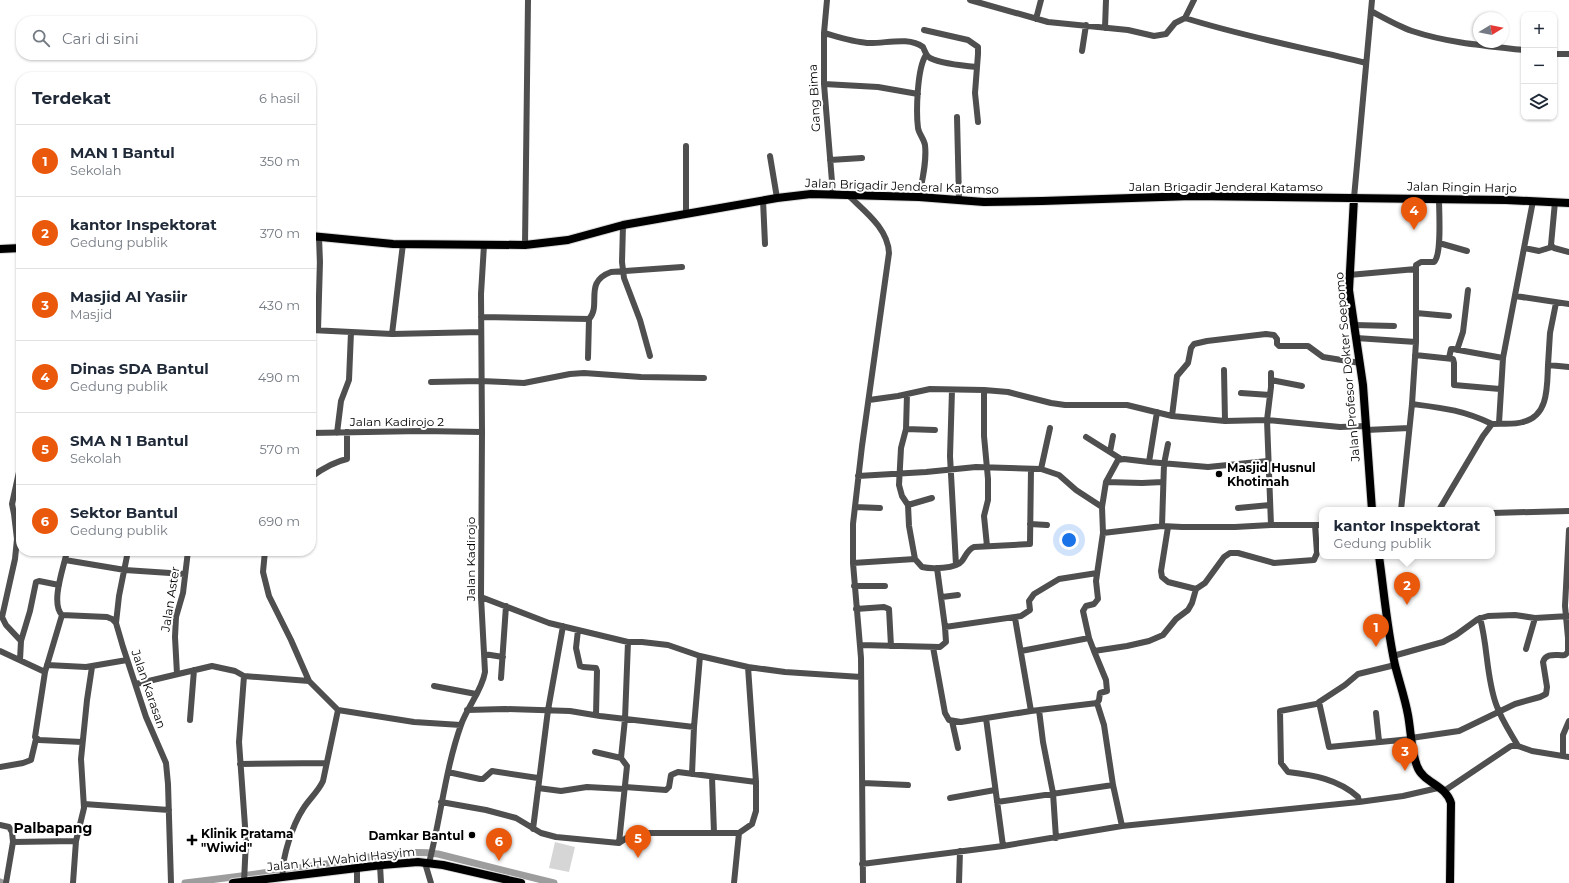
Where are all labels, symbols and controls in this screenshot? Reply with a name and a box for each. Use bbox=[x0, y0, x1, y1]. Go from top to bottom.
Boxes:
north arrow bbox=[1473, 12, 1509, 48]
map controls bbox=[1521, 12, 1557, 120]
button: + bbox=[1521, 12, 1557, 48]
search box bbox=[16, 16, 316, 60]
icon: search bbox=[30, 27, 52, 49]
text: Cari di sini bbox=[62, 29, 139, 48]
button: − bbox=[1521, 48, 1557, 84]
street label: Gang Bima bbox=[805, 64, 823, 132]
button: layers bbox=[1521, 84, 1557, 120]
text: Terdekat bbox=[32, 88, 111, 108]
text: 6 hasil bbox=[259, 90, 300, 106]
text: MAN 1 Bantul bbox=[70, 143, 175, 162]
text: 1 bbox=[42, 153, 48, 169]
text: 350 m bbox=[260, 153, 300, 169]
text: Sekolah bbox=[70, 162, 121, 178]
street label: Jalan Brigadir Jenderal Katamso bbox=[804, 175, 999, 197]
street label: Jalan Brigadir Jenderal Katamso bbox=[1128, 179, 1323, 194]
street label: Jalan Ringin Harjo bbox=[1406, 179, 1517, 195]
pin: 4 bbox=[1401, 197, 1427, 230]
text: kantor Inspektorat bbox=[70, 215, 217, 234]
text: 2 bbox=[41, 225, 49, 241]
text: 370 m bbox=[260, 225, 300, 241]
text: Gedung publik bbox=[70, 234, 168, 250]
street label: Jalan Profesor Dokter Soepomo bbox=[1331, 272, 1363, 463]
text: Masjid Al Yasiir bbox=[70, 287, 187, 306]
text: 3 bbox=[41, 297, 49, 313]
text: 430 m bbox=[258, 297, 300, 313]
text: Masjid bbox=[70, 306, 112, 322]
text: Dinas SDA Bantul bbox=[70, 359, 209, 378]
text: 4 bbox=[41, 369, 49, 385]
text: 490 m bbox=[258, 369, 300, 385]
text: Gedung publik bbox=[70, 378, 168, 394]
street label: Jalan Kadirojo 2 bbox=[349, 414, 444, 429]
text: SMA N 1 Bantul bbox=[70, 431, 189, 450]
text: 5 bbox=[41, 441, 49, 457]
text: 570 m bbox=[260, 441, 300, 457]
text: Sekolah bbox=[70, 450, 121, 466]
place label: Masjid Husnul Khotimah bbox=[1227, 460, 1316, 489]
marker: Masjid Husnul Khotimah bbox=[1214, 469, 1224, 479]
text: Sektor Bantul bbox=[70, 503, 178, 522]
popup bbox=[1319, 507, 1495, 559]
text: 6 bbox=[41, 513, 49, 529]
text: 690 m bbox=[258, 513, 300, 529]
text: kantor Inspektorat bbox=[1334, 516, 1480, 535]
street label: Jalan Kadirojo bbox=[463, 517, 478, 602]
text: Gedung publik bbox=[70, 522, 168, 538]
your location bbox=[1059, 530, 1079, 550]
text: Gedung publik bbox=[1334, 535, 1431, 551]
street label: Jalan Aster bbox=[157, 565, 183, 634]
pin: 2 bbox=[1394, 572, 1420, 605]
pin: 1 bbox=[1363, 614, 1389, 647]
street label: Jalan Karasan bbox=[128, 647, 170, 730]
pin: 3 bbox=[1392, 738, 1418, 771]
district label: Palbapang bbox=[14, 819, 92, 837]
pin: 5 bbox=[625, 825, 651, 858]
place label: Klinik Pratama "Wiwid" bbox=[201, 826, 293, 855]
place label: Damkar Bantul bbox=[368, 828, 464, 843]
pin: 6 bbox=[486, 828, 512, 861]
marker: Damkar Bantul bbox=[467, 830, 477, 840]
marker: Klinik Pratama "Wiwid" bbox=[186, 834, 198, 846]
street label: Jalan K.H. Wahid Hasyim bbox=[265, 844, 416, 874]

